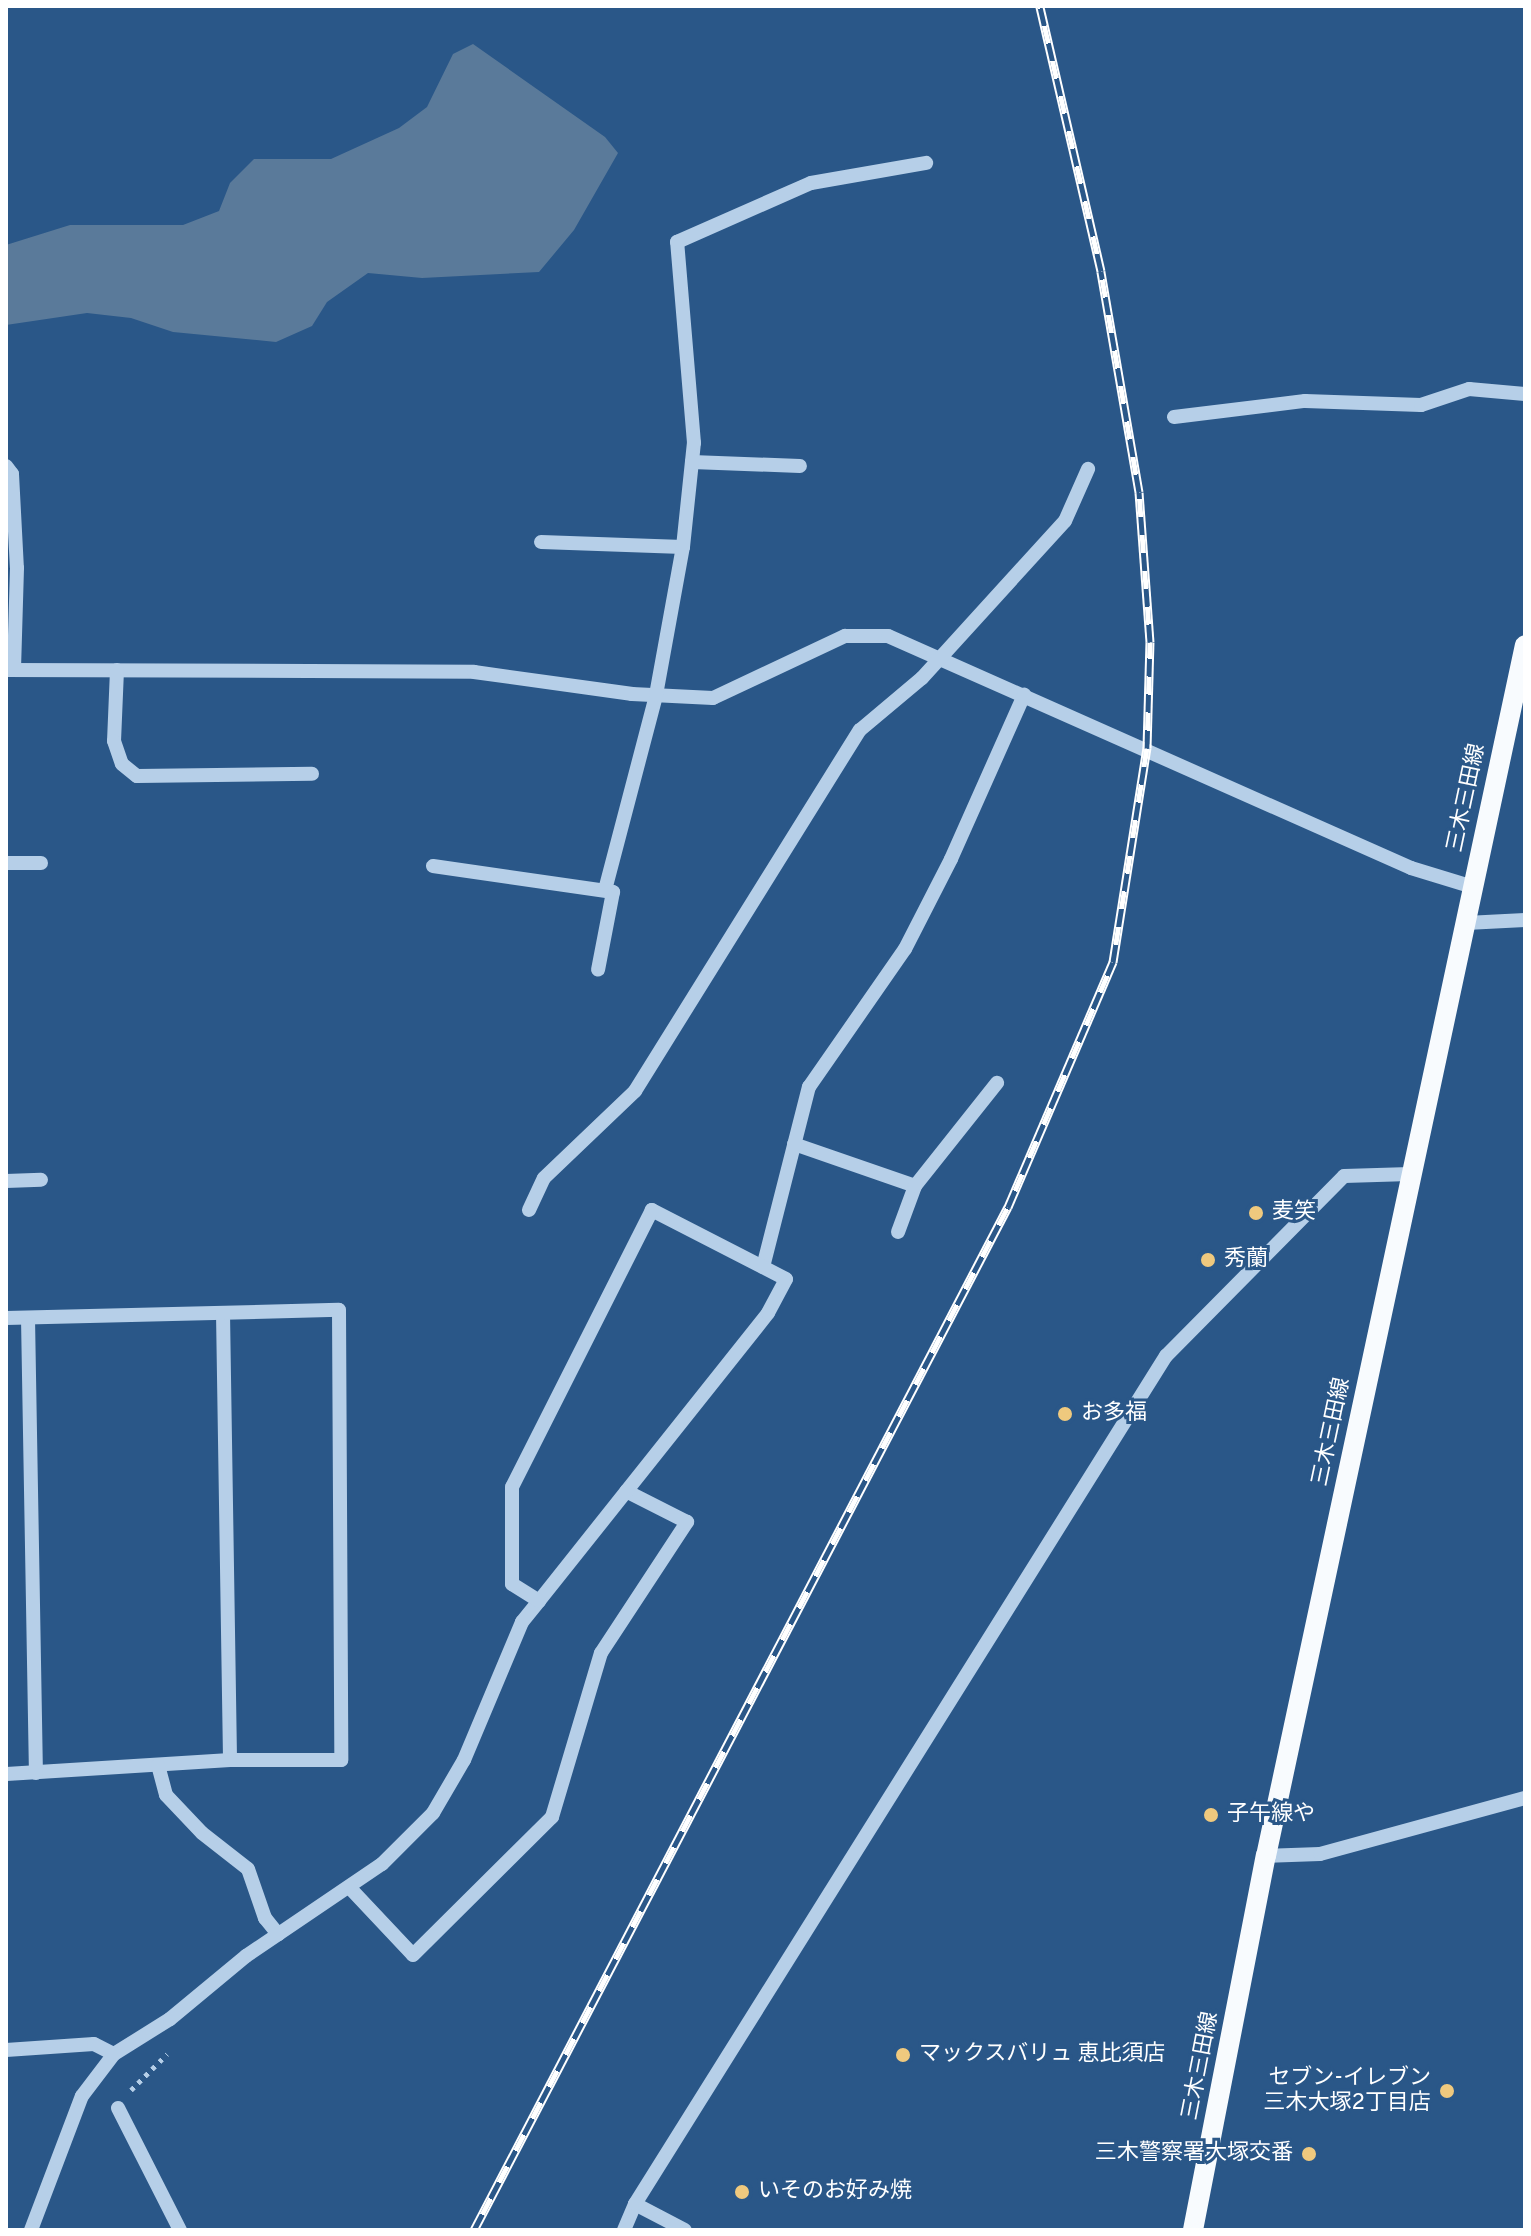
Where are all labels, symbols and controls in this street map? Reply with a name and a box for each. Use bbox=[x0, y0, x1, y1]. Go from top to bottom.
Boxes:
street label: 三木三田線 bbox=[1443, 741, 1491, 855]
place label: 麦笑 bbox=[1272, 1200, 1316, 1226]
marker: 麦笑 bbox=[1247, 1204, 1265, 1222]
place label: 秀蘭 bbox=[1224, 1247, 1268, 1273]
marker: 秀蘭 bbox=[1199, 1251, 1217, 1269]
street label: 三木三田線 bbox=[1308, 1375, 1356, 1489]
place label: お多福 bbox=[1081, 1401, 1147, 1427]
marker: お多福 bbox=[1056, 1405, 1074, 1423]
place label: 子午線や bbox=[1227, 1802, 1315, 1828]
marker: 子午線や bbox=[1202, 1806, 1220, 1824]
street label: 三木三田線 bbox=[1178, 2009, 1224, 2123]
place label: マックスバリュ 恵比須店 bbox=[919, 2042, 1166, 2068]
marker: マックスバリュ 恵比須店 bbox=[894, 2046, 912, 2064]
place label: セブン-イレブン 三木大塚2丁目店 bbox=[1264, 2065, 1431, 2116]
marker: セブン-イレブン 三木大塚2丁目店 bbox=[1438, 2082, 1456, 2100]
place label: 三木警察署大塚交番 bbox=[1095, 2141, 1293, 2167]
marker: 三木警察署大塚交番 bbox=[1300, 2145, 1318, 2163]
place label: いそのお好み焼 bbox=[758, 2179, 912, 2205]
marker: いそのお好み焼 bbox=[733, 2183, 751, 2201]

